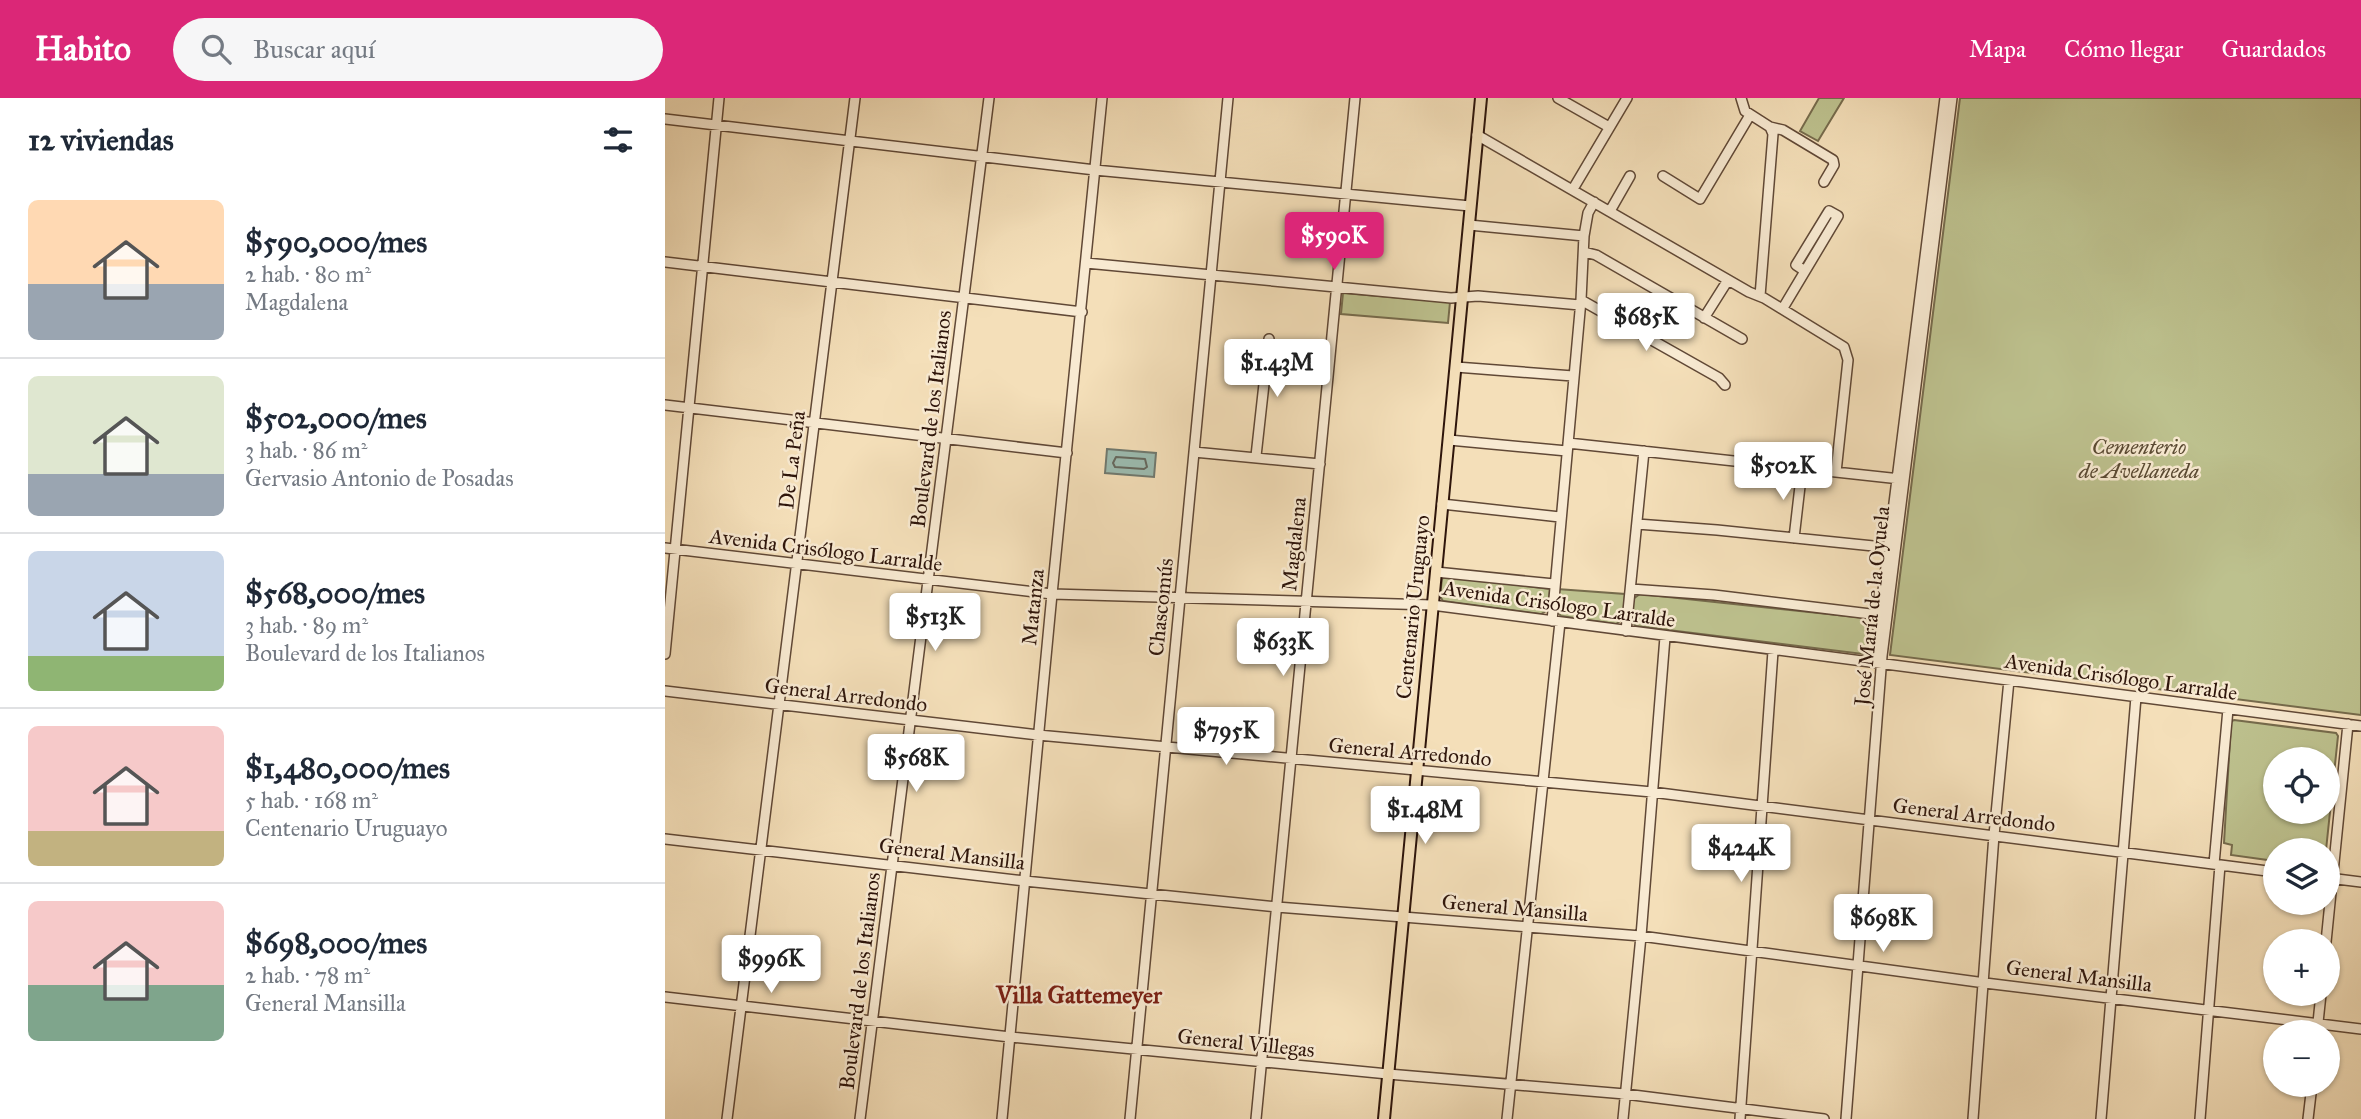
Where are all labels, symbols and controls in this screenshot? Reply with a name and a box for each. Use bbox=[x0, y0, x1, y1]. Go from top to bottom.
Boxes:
search box bbox=[173, 18, 663, 81]
text: Habito bbox=[35, 29, 131, 69]
icon: search bbox=[197, 30, 235, 68]
text: Buscar aquí bbox=[253, 33, 375, 65]
text: Mapa bbox=[1969, 34, 2026, 64]
text: Cómo llegar bbox=[2064, 34, 2183, 64]
text: Guardados bbox=[2221, 34, 2326, 64]
icon: filters bbox=[599, 121, 637, 159]
text: 12 viviendas bbox=[28, 122, 174, 158]
pin: $590K bbox=[1285, 212, 1383, 272]
text: $590K bbox=[1301, 221, 1367, 249]
text: $590,000/mes bbox=[245, 224, 427, 260]
icon: home bbox=[84, 228, 168, 312]
text: 2 hab. · 80 m² bbox=[245, 260, 371, 288]
text: Magdalena bbox=[245, 288, 348, 316]
pin: $685K bbox=[1597, 294, 1695, 353]
text: $685K bbox=[1614, 302, 1678, 330]
street label: Boulevard de los Italianos bbox=[905, 309, 957, 529]
pin: $1.43M bbox=[1220, 340, 1334, 399]
text: $1.43M bbox=[1240, 348, 1314, 376]
text: $502,000/mes bbox=[245, 400, 427, 436]
icon: home bbox=[84, 404, 168, 488]
street label: De La Peña bbox=[773, 409, 811, 511]
park label: Cementerio de Avellaneda bbox=[2078, 434, 2199, 484]
text: 3 hab. · 86 m² bbox=[245, 436, 368, 464]
pin: $502K bbox=[1734, 442, 1832, 502]
text: $502K bbox=[1750, 451, 1816, 479]
text: Gervasio Antonio de Posadas bbox=[245, 464, 514, 492]
street label: Magdalena bbox=[1276, 496, 1312, 592]
street label: José María de la Oyuela bbox=[1848, 505, 1895, 709]
street label: Centenario Uruguayo bbox=[1390, 513, 1436, 700]
street label: Avenida Crisólogo Larralde bbox=[707, 523, 944, 577]
street label: Chascomús bbox=[1143, 557, 1179, 657]
street label: Matanza bbox=[1016, 567, 1050, 647]
text: $568,000/mes bbox=[245, 575, 425, 611]
street label: Avenida Crisólogo Larralde bbox=[1440, 575, 1677, 633]
icon: home bbox=[84, 579, 168, 663]
pin: $513K bbox=[886, 594, 984, 653]
text: $513K bbox=[905, 602, 965, 630]
text: 3 hab. · 89 m² bbox=[245, 611, 368, 639]
pin: $633K bbox=[1234, 618, 1332, 678]
text: $633K bbox=[1253, 627, 1313, 655]
text: Boulevard de los Italianos bbox=[245, 639, 485, 667]
street label: Avenida Crisólogo Larralde bbox=[2002, 648, 2239, 706]
street label: General Arredondo bbox=[763, 672, 929, 718]
pin: $795K bbox=[1177, 708, 1275, 767]
text: $795K bbox=[1193, 716, 1259, 744]
street label: General Arredondo bbox=[1327, 732, 1493, 772]
pin: $568K bbox=[867, 734, 965, 794]
text: $568K bbox=[884, 743, 948, 771]
map controls bbox=[2263, 747, 2340, 1097]
button: locate bbox=[2263, 747, 2340, 824]
text: $1,480,000/mes bbox=[245, 750, 450, 786]
icon: home bbox=[84, 754, 168, 838]
text: 5 hab. · 168 m² bbox=[245, 786, 378, 814]
pin: $1.48M bbox=[1368, 786, 1482, 846]
street label: General Arredondo bbox=[1891, 792, 2057, 838]
text: $1.48M bbox=[1387, 795, 1463, 823]
text: Centenario Uruguayo bbox=[245, 814, 448, 842]
pin: $424K bbox=[1692, 824, 1790, 884]
street label: General Mansilla bbox=[878, 832, 1027, 876]
text: $424K bbox=[1707, 833, 1775, 861]
button: layers bbox=[2263, 838, 2340, 915]
street label: Boulevard de los Italianos bbox=[834, 871, 886, 1091]
street label: General Mansilla bbox=[1441, 889, 1589, 927]
pin: $698K bbox=[1834, 894, 1932, 954]
text: $698K bbox=[1850, 903, 1916, 931]
text: $698,000/mes bbox=[245, 925, 427, 961]
icon: home bbox=[84, 929, 168, 1013]
button: + bbox=[2263, 929, 2340, 1006]
pin: $996K bbox=[722, 936, 820, 995]
text: $996K bbox=[738, 944, 804, 972]
street label: General Mansilla bbox=[2005, 954, 2154, 998]
text: 2 hab. · 78 m² bbox=[245, 961, 370, 989]
district label: Villa Gattemeyer bbox=[995, 980, 1163, 1010]
text: General Mansilla bbox=[245, 989, 406, 1017]
button: − bbox=[2263, 1020, 2340, 1097]
street label: General Villegas bbox=[1176, 1023, 1316, 1063]

